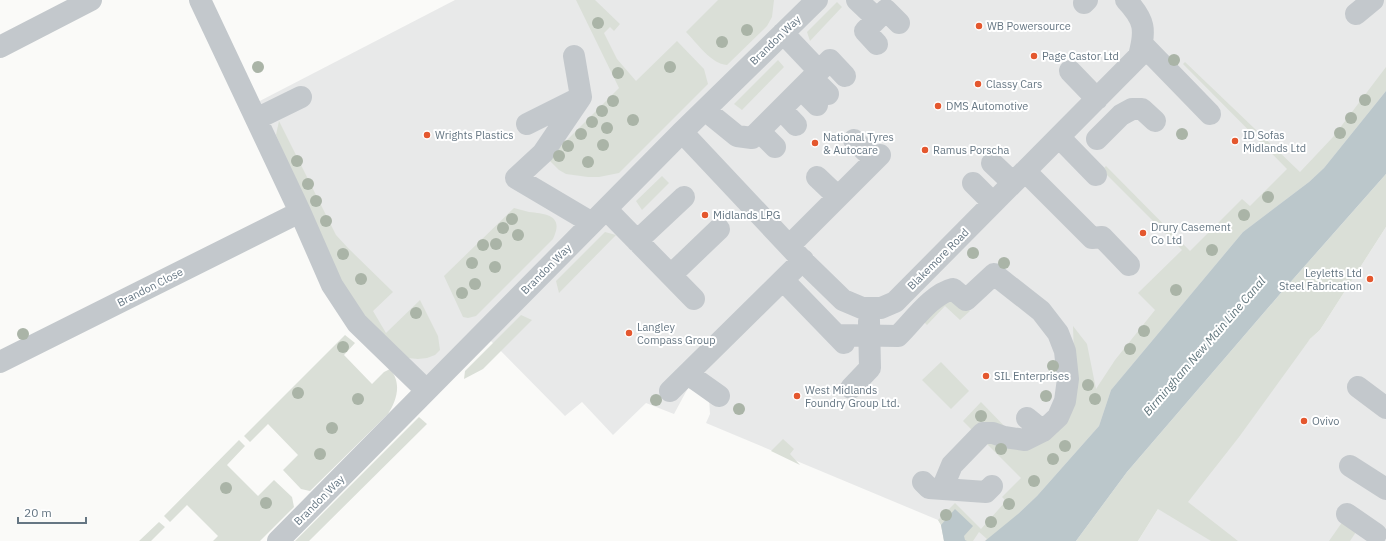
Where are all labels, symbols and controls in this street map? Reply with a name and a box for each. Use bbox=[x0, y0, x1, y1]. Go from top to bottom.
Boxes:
street label: Brandon Way bbox=[747, 12, 804, 68]
place label: WB Powersource bbox=[987, 19, 1071, 33]
marker: WB Powersource bbox=[974, 21, 984, 31]
place label: Page Castor Ltd bbox=[1042, 49, 1119, 63]
marker: Page Castor Ltd bbox=[1029, 51, 1039, 61]
place label: Classy Cars bbox=[986, 77, 1042, 91]
marker: Classy Cars bbox=[973, 79, 983, 89]
place label: DMS Automotive bbox=[946, 99, 1028, 113]
marker: DMS Automotive bbox=[933, 101, 943, 111]
place label: Wrights Plastics bbox=[435, 128, 514, 142]
place label: ID Sofas Midlands Ltd bbox=[1243, 128, 1306, 155]
marker: Wrights Plastics bbox=[422, 130, 432, 140]
place label: National Tyres & Autocare bbox=[823, 130, 894, 157]
marker: ID Sofas Midlands Ltd bbox=[1230, 136, 1240, 146]
marker: National Tyres & Autocare bbox=[810, 138, 820, 148]
place label: Ramus Porscha bbox=[933, 143, 1009, 157]
marker: Ramus Porscha bbox=[920, 145, 930, 155]
place label: Midlands LPG bbox=[713, 208, 780, 222]
marker: Midlands LPG bbox=[700, 210, 710, 220]
place label: Drury Casement Co Ltd bbox=[1151, 220, 1231, 247]
street label: Blakemore Road bbox=[904, 225, 972, 293]
marker: Drury Casement Co Ltd bbox=[1138, 228, 1148, 238]
street label: Brandon Way bbox=[518, 240, 575, 297]
street label: Brandon Close bbox=[115, 264, 185, 310]
place label: Leyletts Ltd Steel Fabrication bbox=[1279, 266, 1362, 293]
water label: Birmingham New Main Line Canal bbox=[1140, 273, 1269, 419]
marker: Leyletts Ltd Steel Fabrication bbox=[1365, 274, 1375, 284]
place label: Langley Compass Group bbox=[637, 320, 716, 347]
marker: Langley Compass Group bbox=[624, 328, 634, 338]
place label: SIL Enterprises bbox=[994, 369, 1069, 383]
marker: SIL Enterprises bbox=[981, 371, 991, 381]
place label: West Midlands Foundry Group Ltd. bbox=[805, 383, 900, 410]
marker: West Midlands Foundry Group Ltd. bbox=[792, 391, 802, 401]
place label: Ovivo bbox=[1312, 414, 1339, 428]
marker: Ovivo bbox=[1299, 416, 1309, 426]
street label: Brandon Way bbox=[291, 471, 348, 528]
scale bar bbox=[18, 499, 86, 525]
text: 20 m bbox=[24, 505, 52, 520]

